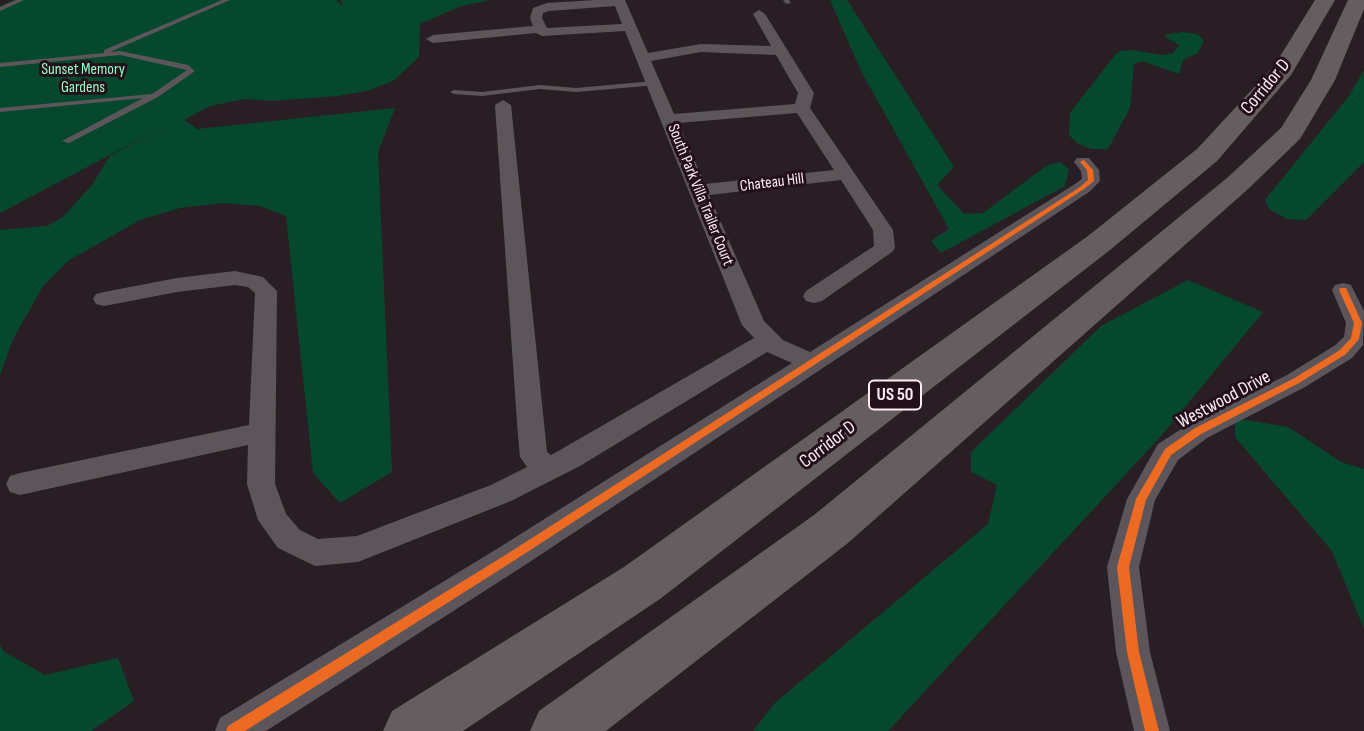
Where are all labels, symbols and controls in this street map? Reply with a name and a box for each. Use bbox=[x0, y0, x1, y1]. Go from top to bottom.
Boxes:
street label: Corridor D bbox=[1236, 55, 1296, 119]
park label: Sunset Memory Gardens bbox=[41, 60, 125, 98]
street label: South Park Villa Trailer Court bbox=[663, 121, 737, 269]
street label: Chateau Hill bbox=[739, 170, 805, 196]
street label: Westwood Drive bbox=[1173, 366, 1275, 434]
road number: US 50 bbox=[869, 380, 921, 410]
street label: Corridor D bbox=[795, 416, 861, 474]

